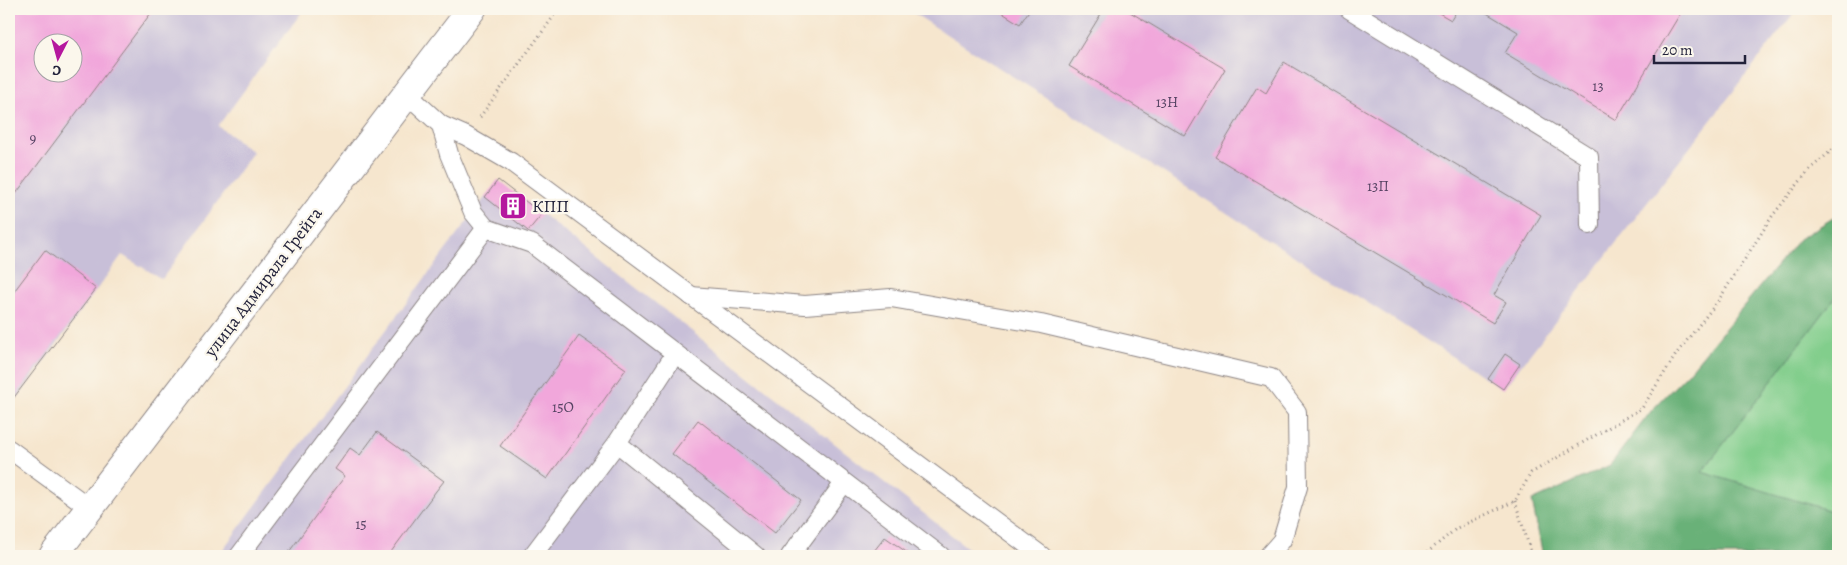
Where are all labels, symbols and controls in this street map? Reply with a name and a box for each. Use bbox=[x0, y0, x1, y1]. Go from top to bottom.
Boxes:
north arrow bbox=[32, 32, 82, 82]
scale bar bbox=[1654, 32, 1746, 64]
text: 20 m bbox=[1662, 40, 1693, 60]
text: С bbox=[51, 60, 62, 80]
house number: 13 bbox=[1592, 76, 1604, 96]
house number: 13Н bbox=[1156, 92, 1178, 112]
house number: 9 bbox=[30, 128, 37, 148]
house number: 13П bbox=[1367, 176, 1389, 196]
building icon: КПП bbox=[498, 191, 528, 221]
place label: КПП bbox=[532, 194, 569, 218]
street label: улица Адмирала Грейга bbox=[198, 201, 328, 363]
house number: 15О bbox=[552, 397, 574, 417]
house number: 15 bbox=[355, 514, 367, 534]

